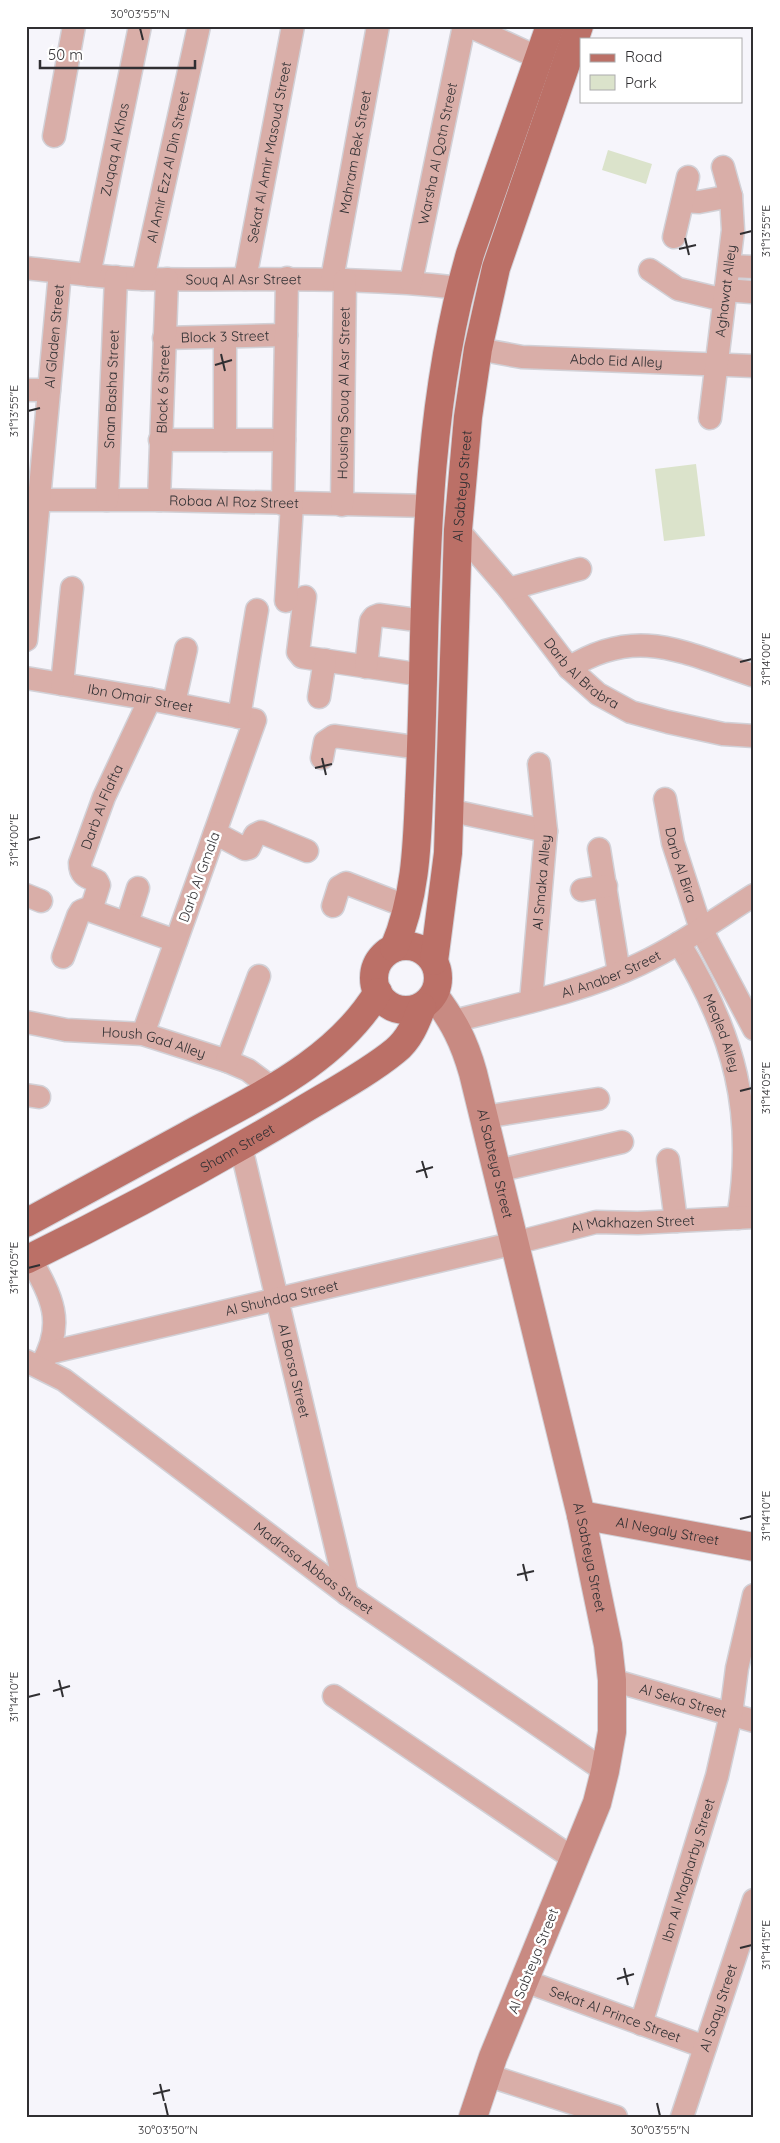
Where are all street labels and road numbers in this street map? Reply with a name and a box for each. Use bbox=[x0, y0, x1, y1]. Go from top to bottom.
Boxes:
street label: Sekat Al Amir Masoud Street bbox=[243, 60, 295, 244]
street label: Warsha Al Qotn Street bbox=[414, 81, 461, 226]
street label: Al Amir Ezz Al Din Street bbox=[142, 89, 193, 244]
street label: Mahram Bek Street bbox=[335, 89, 375, 215]
street label: Zuqaq Al Khas bbox=[96, 101, 133, 198]
street label: Aghawat Alley bbox=[711, 244, 740, 338]
street label: Souq Al Asr Street bbox=[186, 270, 302, 288]
street label: Al Gladen Street bbox=[40, 283, 68, 389]
street label: Housing Souq Al Asr Street bbox=[333, 306, 354, 479]
street label: Block 3 Street bbox=[180, 326, 270, 347]
street label: Snan Basha Street bbox=[100, 329, 123, 449]
street label: Block 6 Street bbox=[152, 344, 174, 434]
street label: Abdo Eid Alley bbox=[570, 350, 663, 371]
street label: Al Sabteya Street bbox=[449, 429, 476, 542]
street label: Robaa Al Roz Street bbox=[169, 491, 299, 512]
street label: Darb Al Brabra bbox=[540, 634, 622, 713]
street label: Ibn Omair Street bbox=[86, 680, 195, 716]
street label: Darb Al Flafta bbox=[77, 761, 127, 852]
street label: Darb Al Bira bbox=[661, 826, 701, 905]
street label: Darb Al Gmala bbox=[174, 829, 224, 925]
street label: Al Smaka Alley bbox=[528, 834, 555, 931]
street label: Al Anaber Street bbox=[559, 946, 664, 1002]
street label: Meqled Alley bbox=[699, 991, 744, 1074]
street label: Housh Gad Alley bbox=[101, 1023, 208, 1063]
street label: Al Sabteya Street bbox=[473, 1107, 517, 1220]
street label: Shann Street bbox=[197, 1120, 278, 1176]
street label: Al Makhazen Street bbox=[569, 1211, 696, 1237]
street label: Al Shuhdaa Street bbox=[223, 1276, 340, 1320]
street label: Al Borsa Street bbox=[274, 1322, 314, 1420]
street label: Al Sabteya Street bbox=[569, 1500, 610, 1614]
street label: Al Negaly Street bbox=[615, 1513, 721, 1549]
street label: Madrasa Abbas Street bbox=[250, 1518, 377, 1619]
street label: Al Seka Street bbox=[637, 1679, 729, 1722]
street label: Ibn Al Magharby Street bbox=[658, 1796, 719, 1944]
street label: Al Sabteya Street bbox=[504, 1905, 562, 2016]
street label: Al Saqy Street bbox=[695, 1962, 741, 2054]
street label: Sekat Al Prince Street bbox=[547, 1982, 684, 2046]

